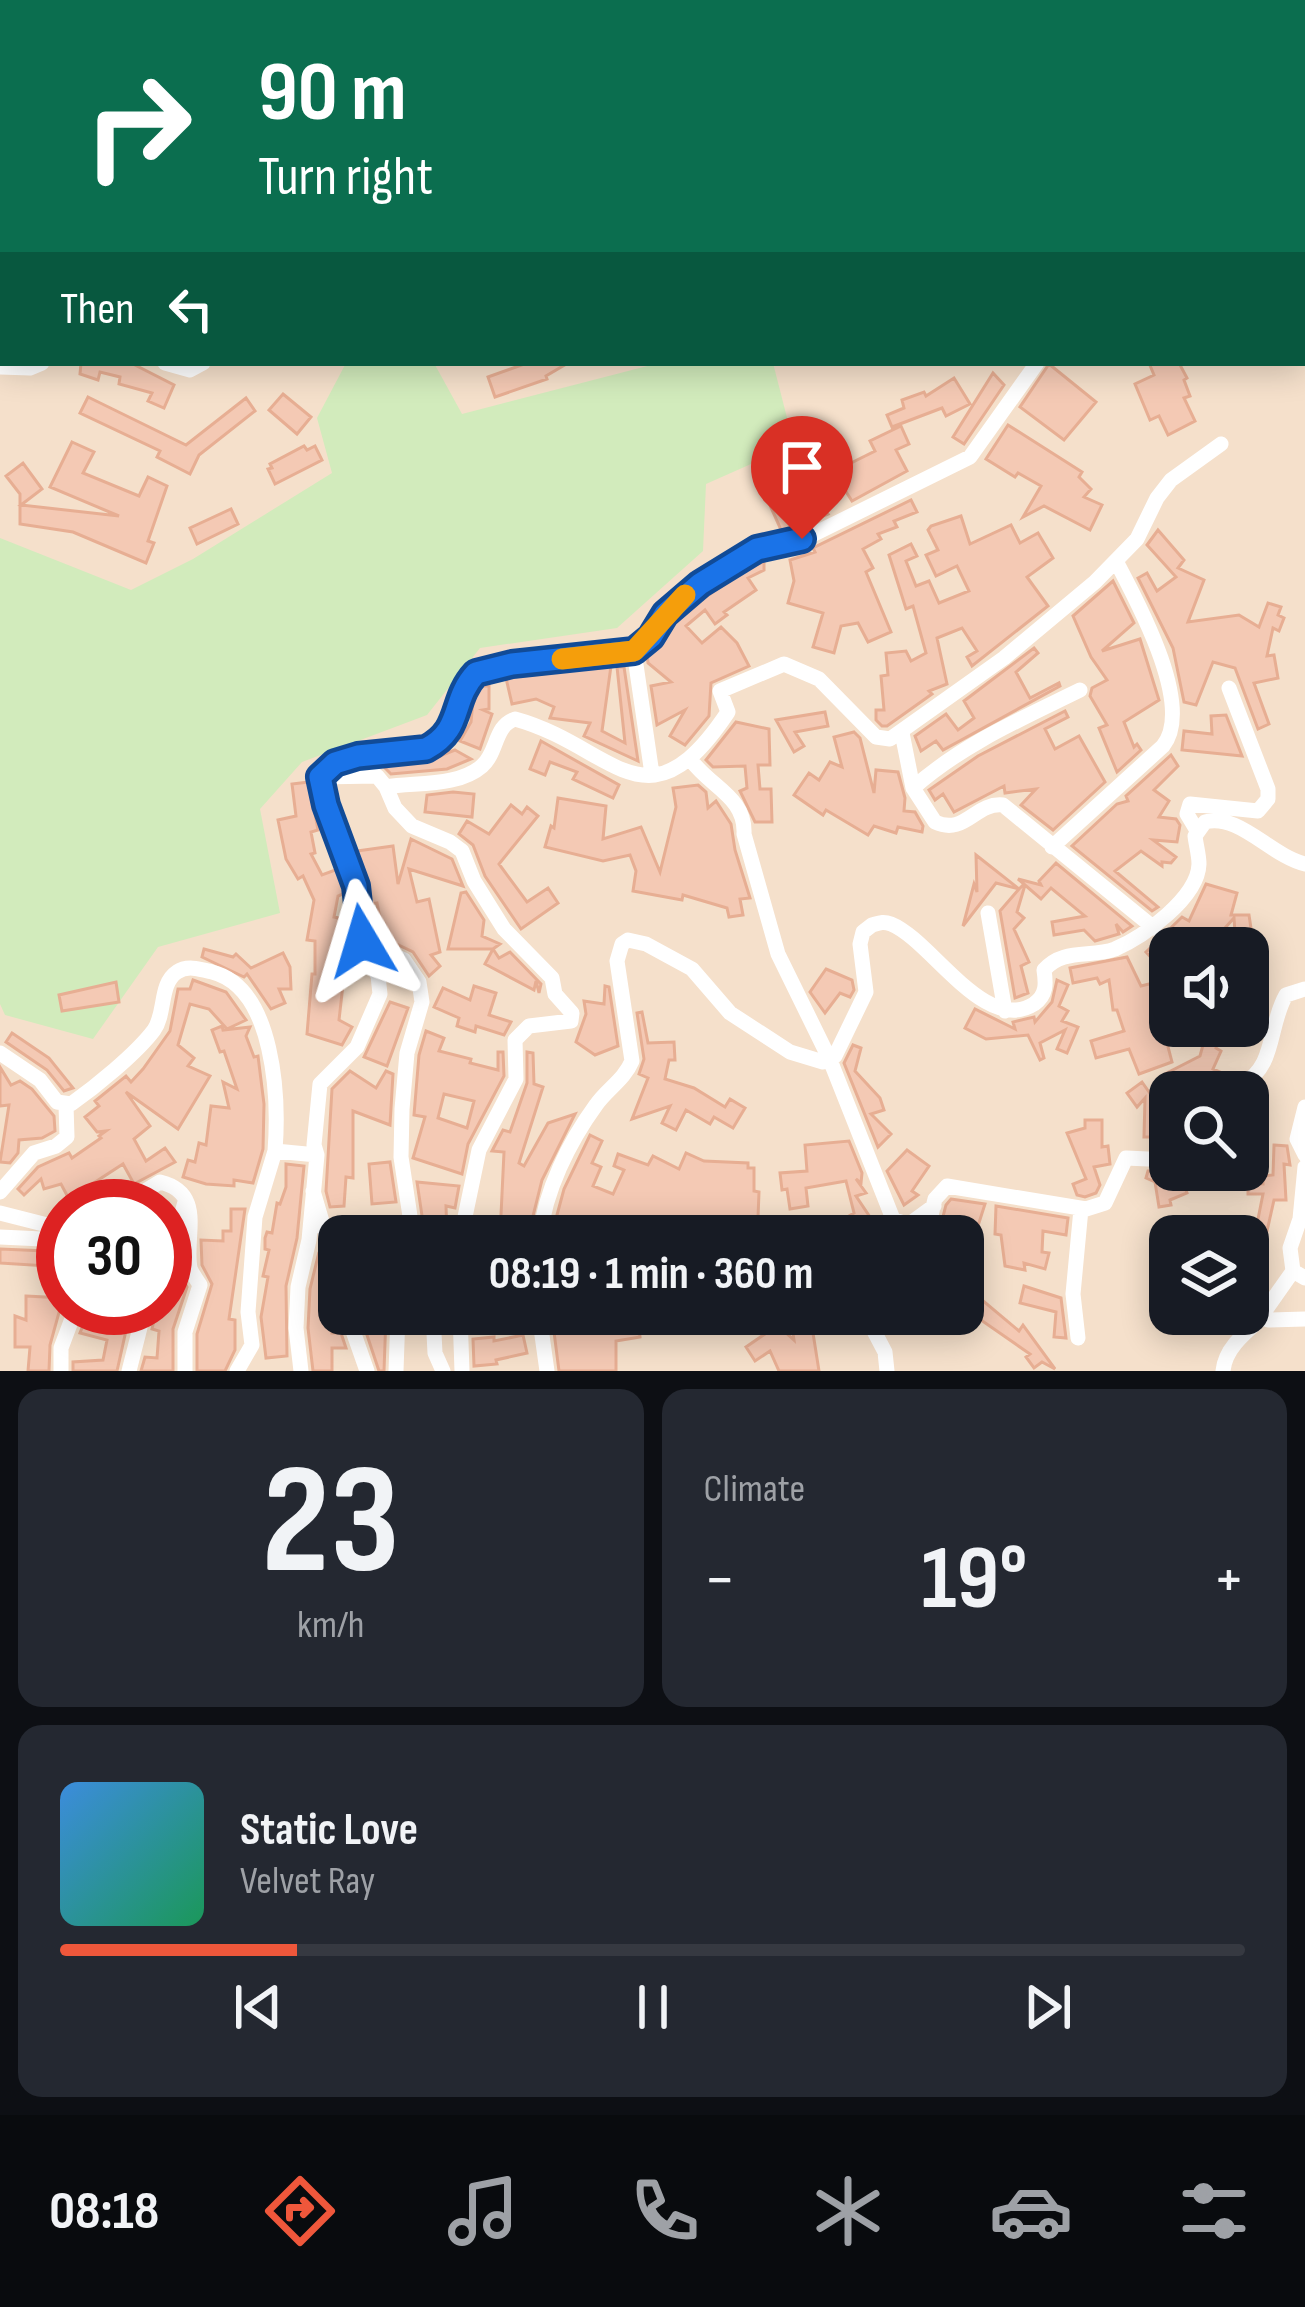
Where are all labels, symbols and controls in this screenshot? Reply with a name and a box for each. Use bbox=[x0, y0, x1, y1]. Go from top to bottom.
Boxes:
text: 90 m bbox=[258, 43, 407, 144]
icon: right bbox=[60, 48, 216, 204]
text: Turn right bbox=[258, 145, 433, 210]
icon: left bbox=[158, 276, 224, 342]
text: Then bbox=[60, 282, 134, 337]
pin bbox=[751, 416, 853, 539]
icon: arrive bbox=[769, 434, 835, 500]
position arrow bbox=[299, 878, 425, 1004]
map controls bbox=[1149, 927, 1269, 1335]
button: sound bbox=[1149, 927, 1269, 1047]
button: search bbox=[1149, 1071, 1269, 1191]
speed limit sign: 30 bbox=[36, 1179, 192, 1335]
button: layers bbox=[1149, 1215, 1269, 1335]
text: 08:19 · 1 min · 360 m bbox=[489, 1247, 813, 1302]
text: 23 bbox=[262, 1430, 400, 1617]
text: Climate bbox=[704, 1466, 805, 1513]
text: 19° bbox=[921, 1526, 1027, 1634]
text: − bbox=[704, 1541, 736, 1620]
text: + bbox=[1213, 1541, 1245, 1620]
text: km/h bbox=[297, 1602, 364, 1649]
text: Static Love bbox=[240, 1803, 418, 1858]
text: Velvet Ray bbox=[240, 1858, 375, 1905]
icon: previous bbox=[225, 1974, 291, 2040]
icon: pause bbox=[620, 1974, 686, 2040]
icon: next bbox=[1015, 1974, 1081, 2040]
icon: directions bbox=[258, 2169, 342, 2253]
icon: music bbox=[441, 2169, 525, 2253]
icon: phone bbox=[623, 2169, 707, 2253]
icon: climate bbox=[806, 2169, 890, 2253]
icon: car bbox=[989, 2169, 1073, 2253]
icon: filters bbox=[1172, 2169, 1256, 2253]
text: 08:18 bbox=[49, 2179, 159, 2244]

